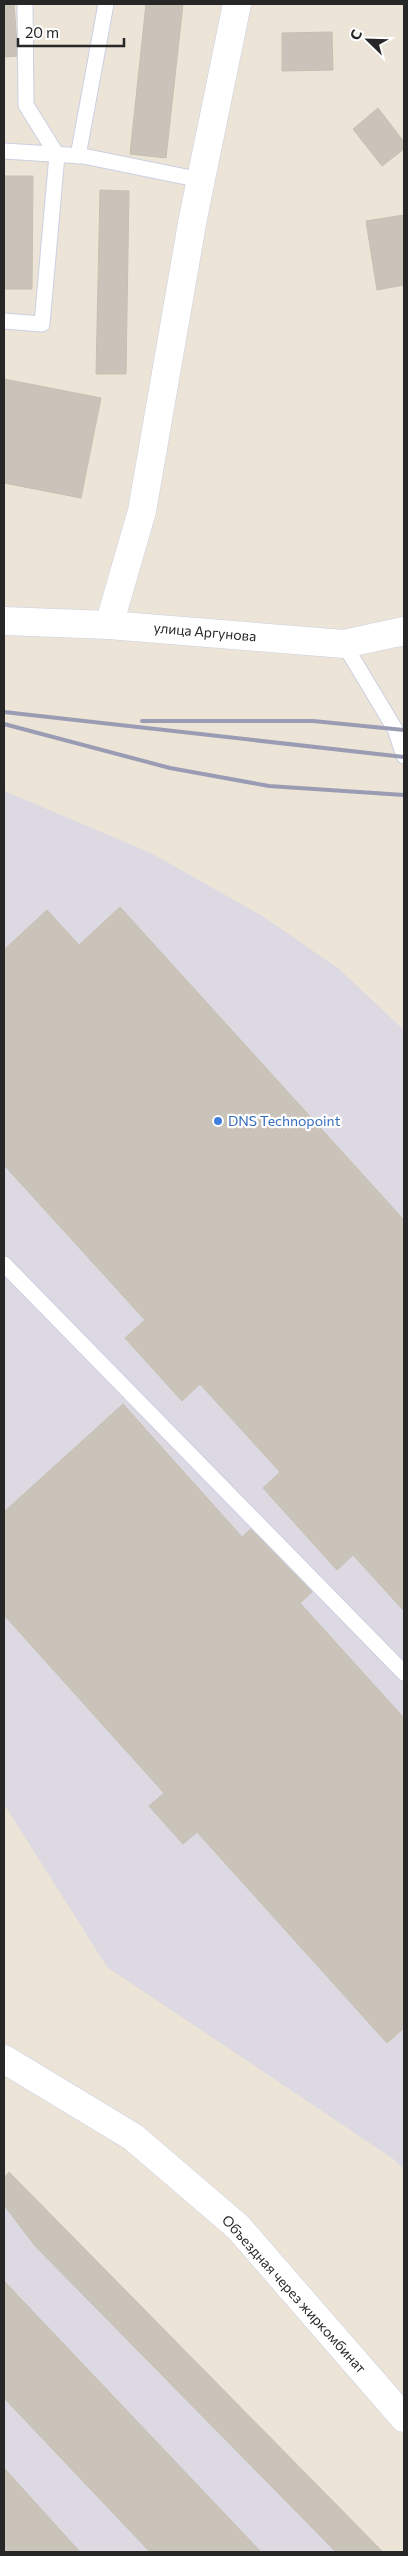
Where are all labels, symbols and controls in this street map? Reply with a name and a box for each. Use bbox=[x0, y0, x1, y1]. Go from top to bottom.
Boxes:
scale bar bbox=[18, 15, 124, 47]
north arrow bbox=[343, 15, 393, 65]
text: 20 m bbox=[25, 23, 59, 41]
text: С bbox=[346, 27, 365, 42]
street label: улица Аргунова bbox=[153, 619, 257, 644]
place label: DNS Technopoint bbox=[228, 1112, 341, 1129]
marker: DNS Technopoint bbox=[212, 1115, 224, 1127]
street label: Объездная через жиркомбинат bbox=[219, 2211, 370, 2377]

